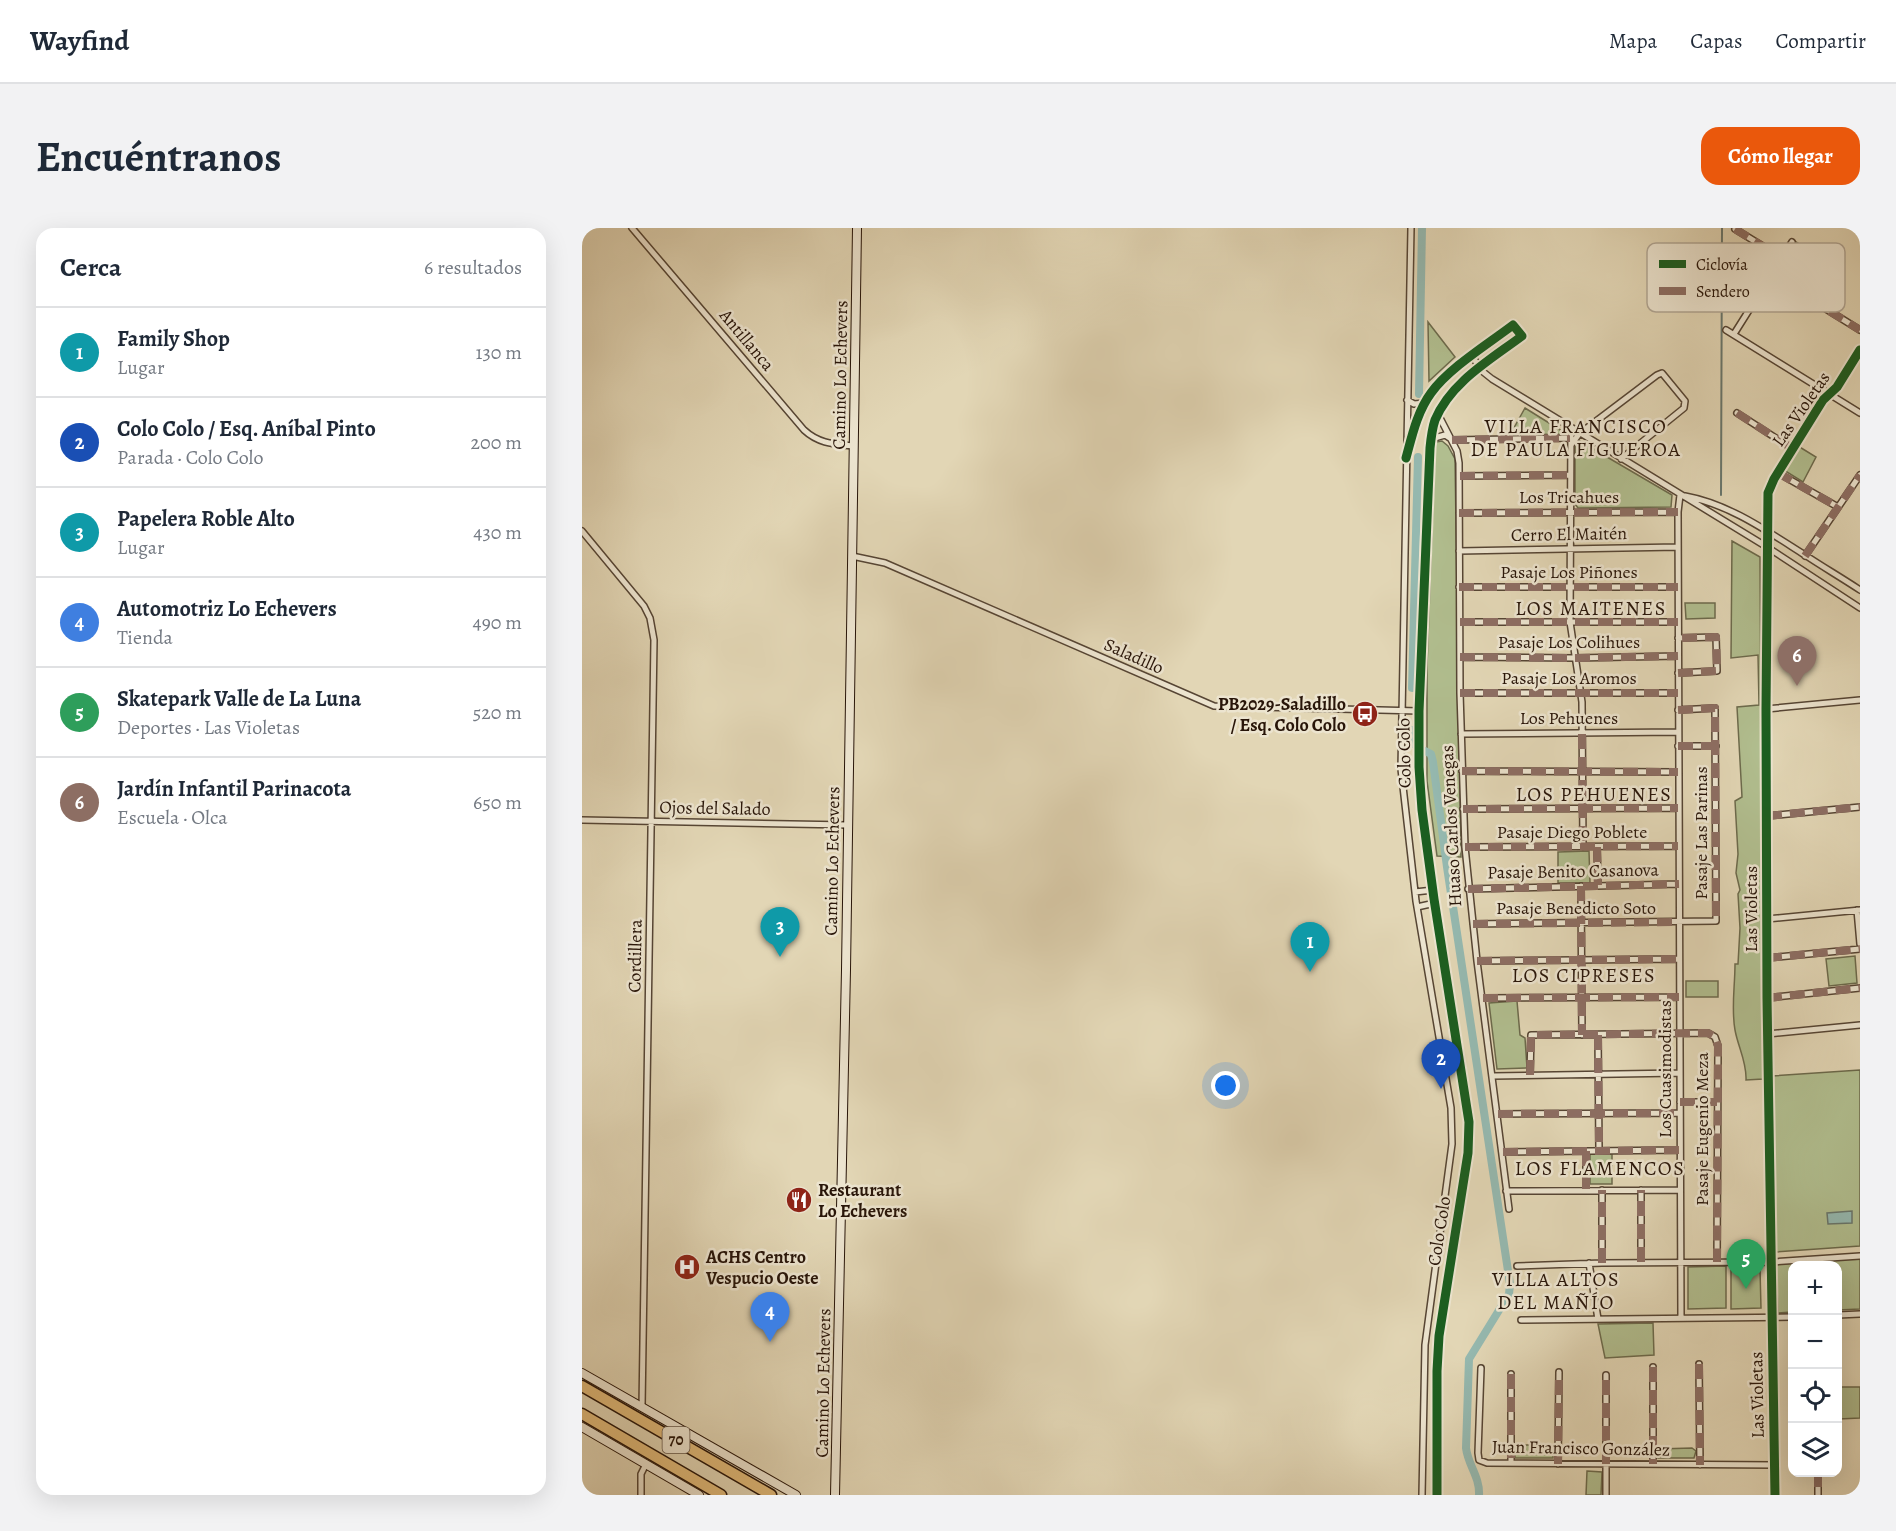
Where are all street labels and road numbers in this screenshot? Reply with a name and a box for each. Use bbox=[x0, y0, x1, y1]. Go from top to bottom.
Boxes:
street label: Camino Lo Echevers bbox=[827, 300, 853, 450]
street label: Antillanca bbox=[713, 303, 780, 376]
street label: Las Violetas bbox=[1766, 367, 1836, 451]
street label: Los Tricahues bbox=[1519, 485, 1619, 509]
street label: Cerro El Maitén bbox=[1511, 521, 1627, 547]
street label: Pasaje Los Piñones bbox=[1500, 560, 1638, 584]
street label: Pasaje Los Colihues bbox=[1498, 630, 1640, 654]
street label: Saladillo bbox=[1100, 632, 1168, 680]
street label: Pasaje Los Aromos bbox=[1501, 666, 1637, 690]
street label: Los Pehuenes bbox=[1520, 706, 1618, 730]
street label: Colo Colo bbox=[1391, 718, 1417, 788]
street label: Huaso Carlos Venegas bbox=[1435, 744, 1467, 908]
street label: Pasaje Las Parinas bbox=[1689, 766, 1713, 900]
street label: Camino Lo Echevers bbox=[819, 786, 845, 936]
street label: Ojos del Salado bbox=[659, 795, 771, 821]
street label: Pasaje Diego Poblete bbox=[1497, 820, 1647, 844]
street label: Pasaje Benito Casanova bbox=[1487, 857, 1660, 884]
street label: Las Violetas bbox=[1739, 866, 1763, 952]
street label: Pasaje Benedicto Soto bbox=[1496, 896, 1656, 920]
street label: Cordillera bbox=[622, 919, 648, 993]
street label: Los Cuasimodistas bbox=[1653, 1000, 1677, 1138]
street label: Pasaje Eugenio Meza bbox=[1690, 1051, 1714, 1206]
street label: Colo Colo bbox=[1422, 1195, 1456, 1267]
street label: Camino Lo Echevers bbox=[810, 1308, 836, 1458]
street label: Las Violetas bbox=[1744, 1351, 1770, 1439]
road number: 70 bbox=[662, 1427, 689, 1453]
street label: Juan Francisco González bbox=[1492, 1434, 1670, 1462]

